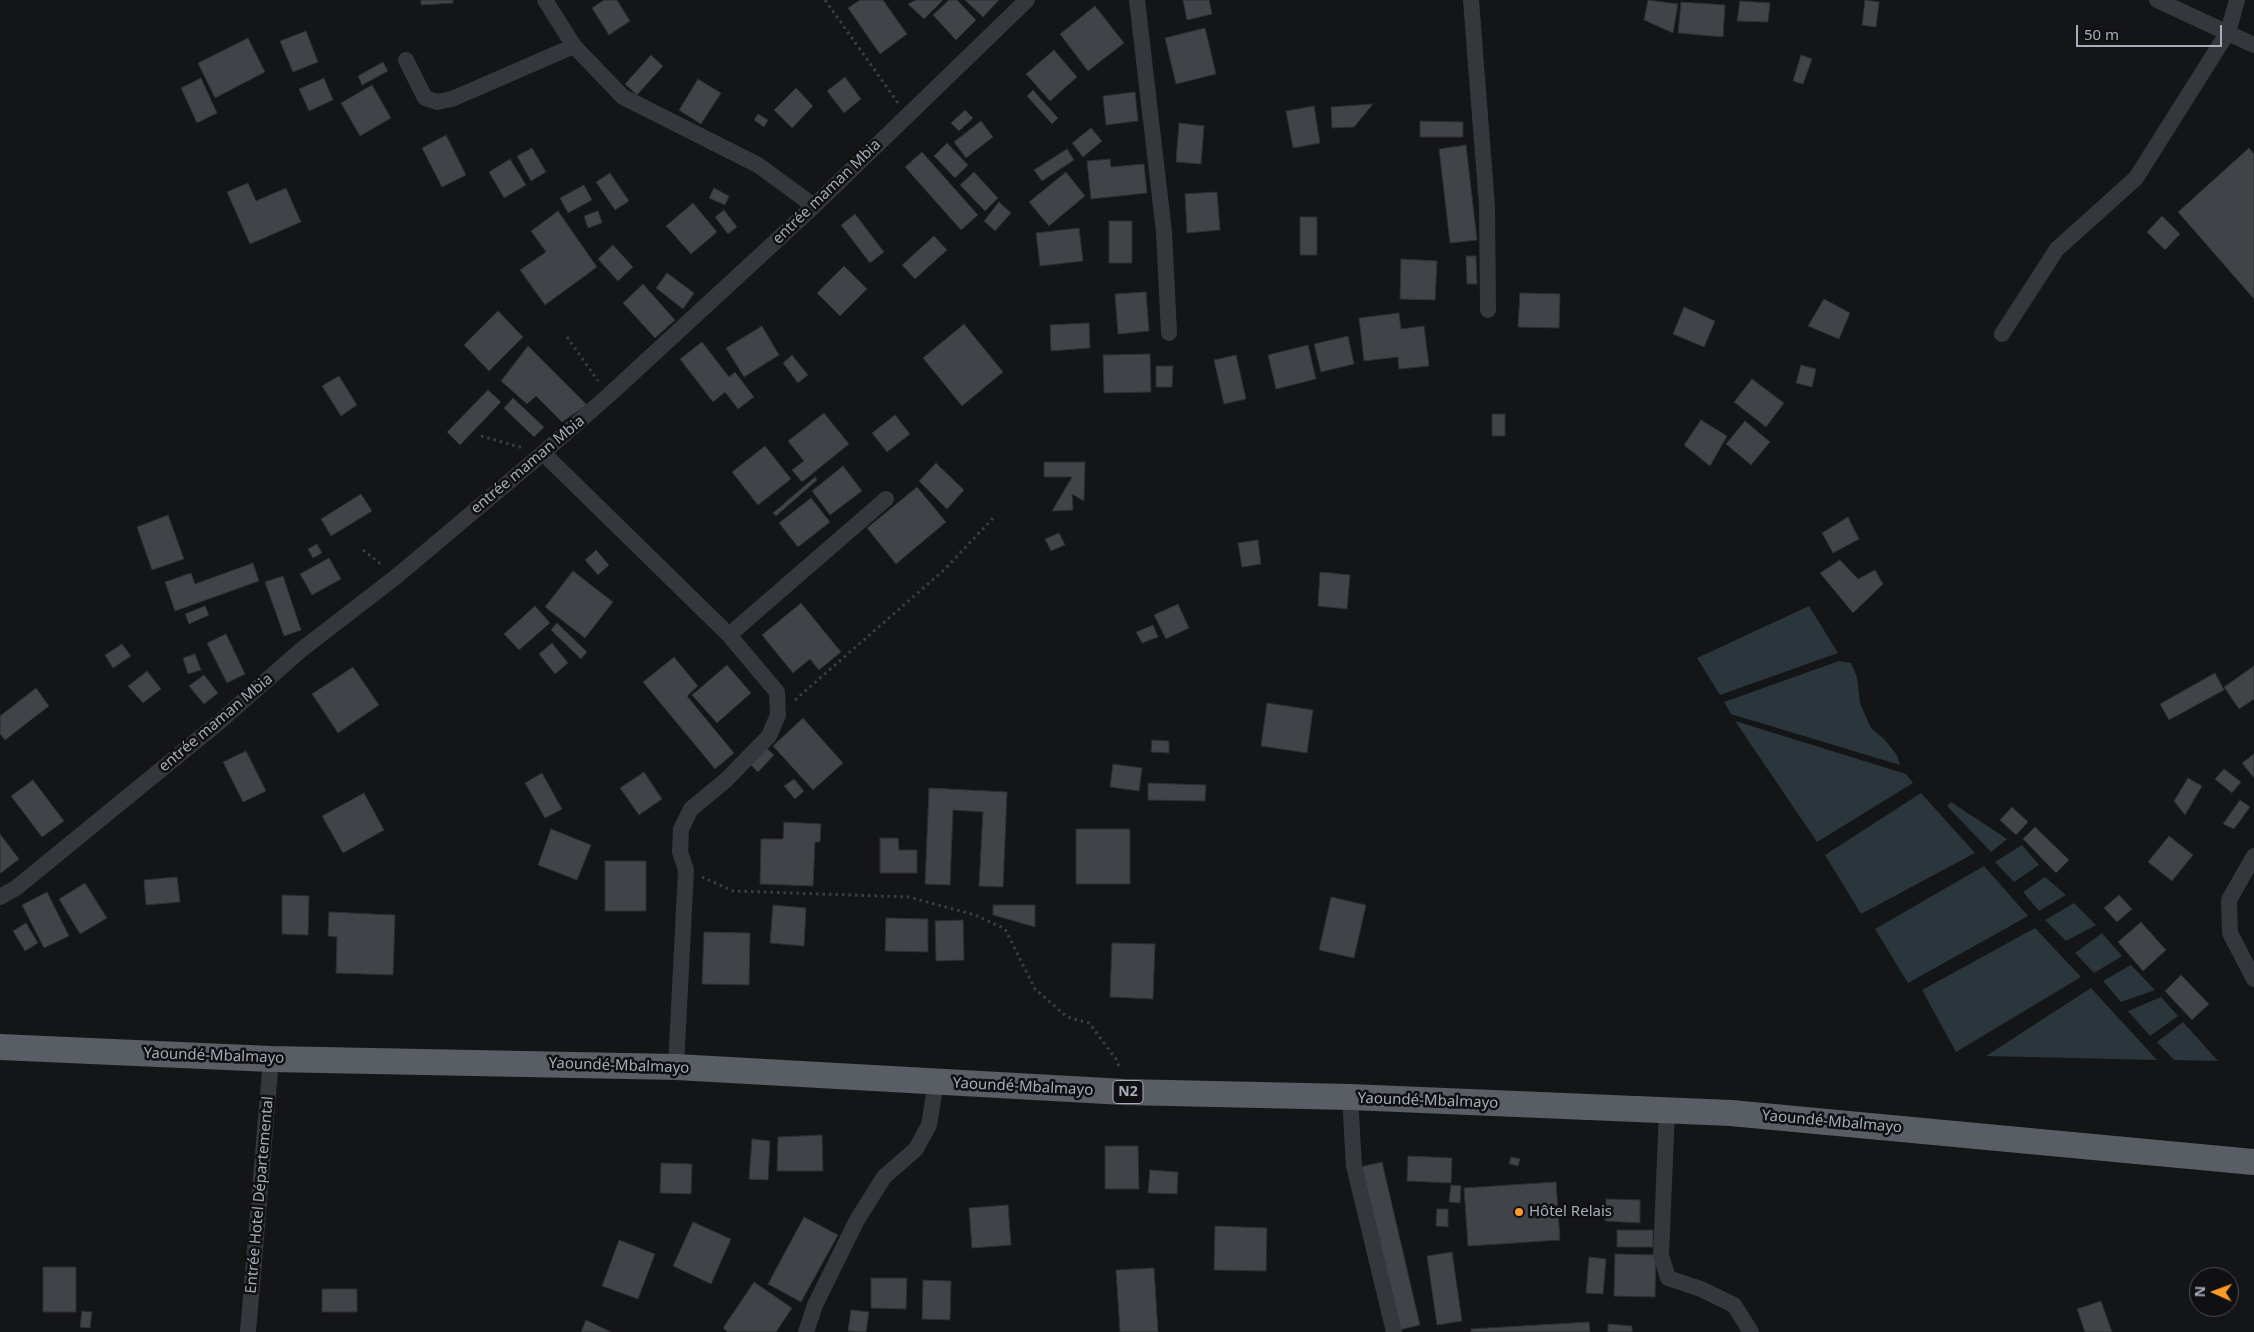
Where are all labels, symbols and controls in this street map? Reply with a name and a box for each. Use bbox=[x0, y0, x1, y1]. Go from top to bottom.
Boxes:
scale bar bbox=[2079, 15, 2225, 47]
text: 50 m bbox=[2084, 24, 2119, 44]
street label: entrée maman Mbia bbox=[769, 136, 885, 248]
street label: entrée maman Mbia bbox=[467, 412, 589, 518]
street label: entrée maman Mbia bbox=[155, 670, 277, 776]
street label: Yaoundé-Mbalmayo bbox=[143, 1045, 285, 1067]
street label: Yaoundé-Mbalmayo bbox=[548, 1055, 690, 1077]
street label: Yaoundé-Mbalmayo bbox=[952, 1074, 1094, 1100]
road number: N2 bbox=[1113, 1080, 1143, 1104]
street label: Yaoundé-Mbalmayo bbox=[1357, 1090, 1499, 1112]
street label: Entrée Hotel Départemental bbox=[242, 1096, 278, 1294]
street label: Yaoundé-Mbalmayo bbox=[1761, 1107, 1903, 1137]
place label: Hôtel Relais bbox=[1529, 1203, 1612, 1221]
marker: Hôtel Relais bbox=[1513, 1206, 1525, 1218]
north arrow bbox=[2189, 1267, 2239, 1317]
text: N bbox=[2190, 1285, 2209, 1298]

